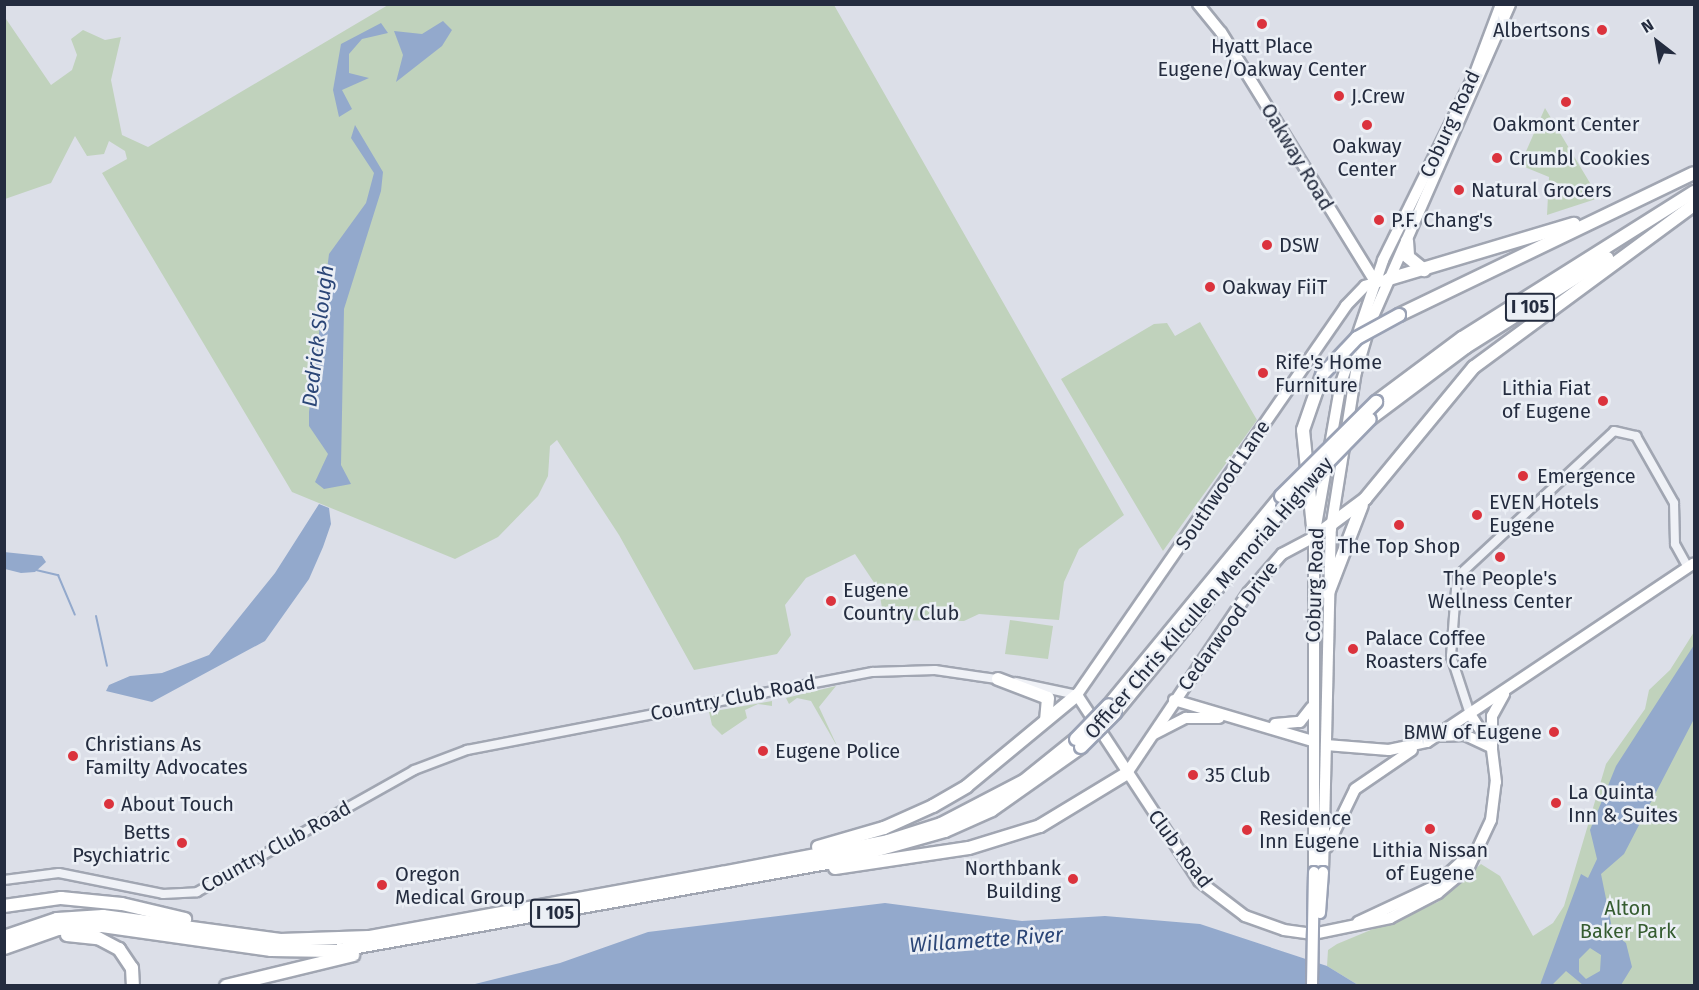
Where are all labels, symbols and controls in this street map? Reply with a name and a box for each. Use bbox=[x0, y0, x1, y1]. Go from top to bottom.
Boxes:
north arrow bbox=[1627, 12, 1687, 72]
text: N bbox=[1638, 15, 1657, 37]
marker: Hyatt Place Eugene/Oakway Center bbox=[1255, 17, 1269, 31]
place label: Albertsons bbox=[1493, 18, 1590, 42]
marker: Albertsons bbox=[1595, 23, 1609, 37]
place label: Hyatt Place Eugene/Oakway Center bbox=[1157, 34, 1367, 81]
street label: Coburg Road bbox=[1415, 67, 1485, 181]
place label: J.Crew bbox=[1351, 84, 1405, 108]
marker: J.Crew bbox=[1332, 89, 1346, 103]
marker: Oakmont Center bbox=[1559, 95, 1573, 109]
street label: Oakway Road bbox=[1256, 99, 1338, 215]
place label: Oakmont Center bbox=[1493, 112, 1639, 136]
marker: Oakway Center bbox=[1360, 118, 1374, 132]
place label: Oakway Center bbox=[1332, 134, 1402, 181]
place label: Crumbl Cookies bbox=[1509, 146, 1650, 170]
marker: Crumbl Cookies bbox=[1490, 151, 1504, 165]
place label: Natural Grocers bbox=[1471, 178, 1611, 202]
marker: Natural Grocers bbox=[1452, 183, 1466, 197]
place label: P.F. Chang's bbox=[1391, 208, 1493, 232]
marker: P.F. Chang's bbox=[1372, 213, 1386, 227]
place label: DSW bbox=[1279, 233, 1319, 257]
marker: DSW bbox=[1260, 238, 1274, 252]
water label: Dedrick Slough bbox=[297, 263, 339, 409]
place label: Oakway FiiT bbox=[1222, 275, 1327, 299]
marker: Oakway FiiT bbox=[1203, 280, 1217, 294]
road number: I 105 bbox=[1504, 292, 1556, 322]
place label: Rife's Home Furniture bbox=[1275, 350, 1382, 397]
marker: Rife's Home Furniture bbox=[1256, 366, 1270, 380]
place label: Lithia Fiat of Eugene bbox=[1502, 377, 1591, 424]
marker: Lithia Fiat of Eugene bbox=[1596, 394, 1610, 408]
street label: Southwood Lane bbox=[1171, 416, 1275, 554]
street label: Officer Chris Kilcullen Memorial Highway bbox=[1080, 452, 1338, 744]
place label: Emergence bbox=[1537, 464, 1636, 488]
marker: Emergence bbox=[1514, 467, 1532, 485]
place label: EVEN Hotels Eugene bbox=[1489, 491, 1599, 538]
marker: EVEN Hotels Eugene bbox=[1470, 508, 1484, 522]
marker: The Top Shop bbox=[1392, 518, 1406, 532]
street label: Coburg Road bbox=[1301, 527, 1329, 643]
place label: The Top Shop bbox=[1338, 534, 1460, 558]
marker: The People's Wellness Center bbox=[1493, 550, 1507, 564]
street label: Cedarwood Drive bbox=[1173, 557, 1283, 695]
place label: The People's Wellness Center bbox=[1428, 566, 1572, 613]
place label: Eugene Country Club bbox=[843, 578, 959, 625]
marker: Eugene Country Club bbox=[824, 594, 838, 608]
place label: Palace Coffee Roasters Cafe bbox=[1365, 626, 1487, 673]
marker: Palace Coffee Roasters Cafe bbox=[1346, 642, 1360, 656]
street label: Country Club Road bbox=[648, 670, 818, 726]
place label: BMW of Eugene bbox=[1403, 720, 1542, 744]
marker: BMW of Eugene bbox=[1547, 725, 1561, 739]
place label: Christians As Familty Advocates bbox=[85, 732, 248, 779]
place label: Eugene Police bbox=[775, 739, 900, 763]
marker: Eugene Police bbox=[756, 744, 770, 758]
marker: Christians As Familty Advocates bbox=[66, 749, 80, 763]
place label: 35 Club bbox=[1205, 763, 1271, 787]
marker: 35 Club bbox=[1186, 768, 1200, 782]
place label: La Quinta Inn & Suites bbox=[1568, 780, 1678, 827]
place label: About Touch bbox=[121, 792, 234, 816]
street label: Country Club Road bbox=[197, 796, 355, 898]
marker: La Quinta Inn & Suites bbox=[1549, 796, 1563, 810]
marker: About Touch bbox=[102, 797, 116, 811]
street label: Club Road bbox=[1143, 805, 1217, 893]
place label: Residence Inn Eugene bbox=[1259, 807, 1359, 854]
place label: Betts Psychiatric bbox=[72, 820, 170, 867]
marker: Lithia Nissan of Eugene bbox=[1423, 822, 1437, 836]
marker: Residence Inn Eugene bbox=[1240, 823, 1254, 837]
marker: Betts Psychiatric bbox=[175, 836, 189, 850]
place label: Lithia Nissan of Eugene bbox=[1372, 838, 1488, 885]
place label: Northbank Building bbox=[964, 856, 1061, 903]
place label: Oregon Medical Group bbox=[395, 862, 525, 909]
marker: Northbank Building bbox=[1066, 872, 1080, 886]
marker: Oregon Medical Group bbox=[373, 876, 391, 894]
park label: Alton Baker Park bbox=[1580, 896, 1676, 943]
road number: I 105 bbox=[530, 898, 580, 928]
water label: Willamette River bbox=[908, 922, 1064, 958]

